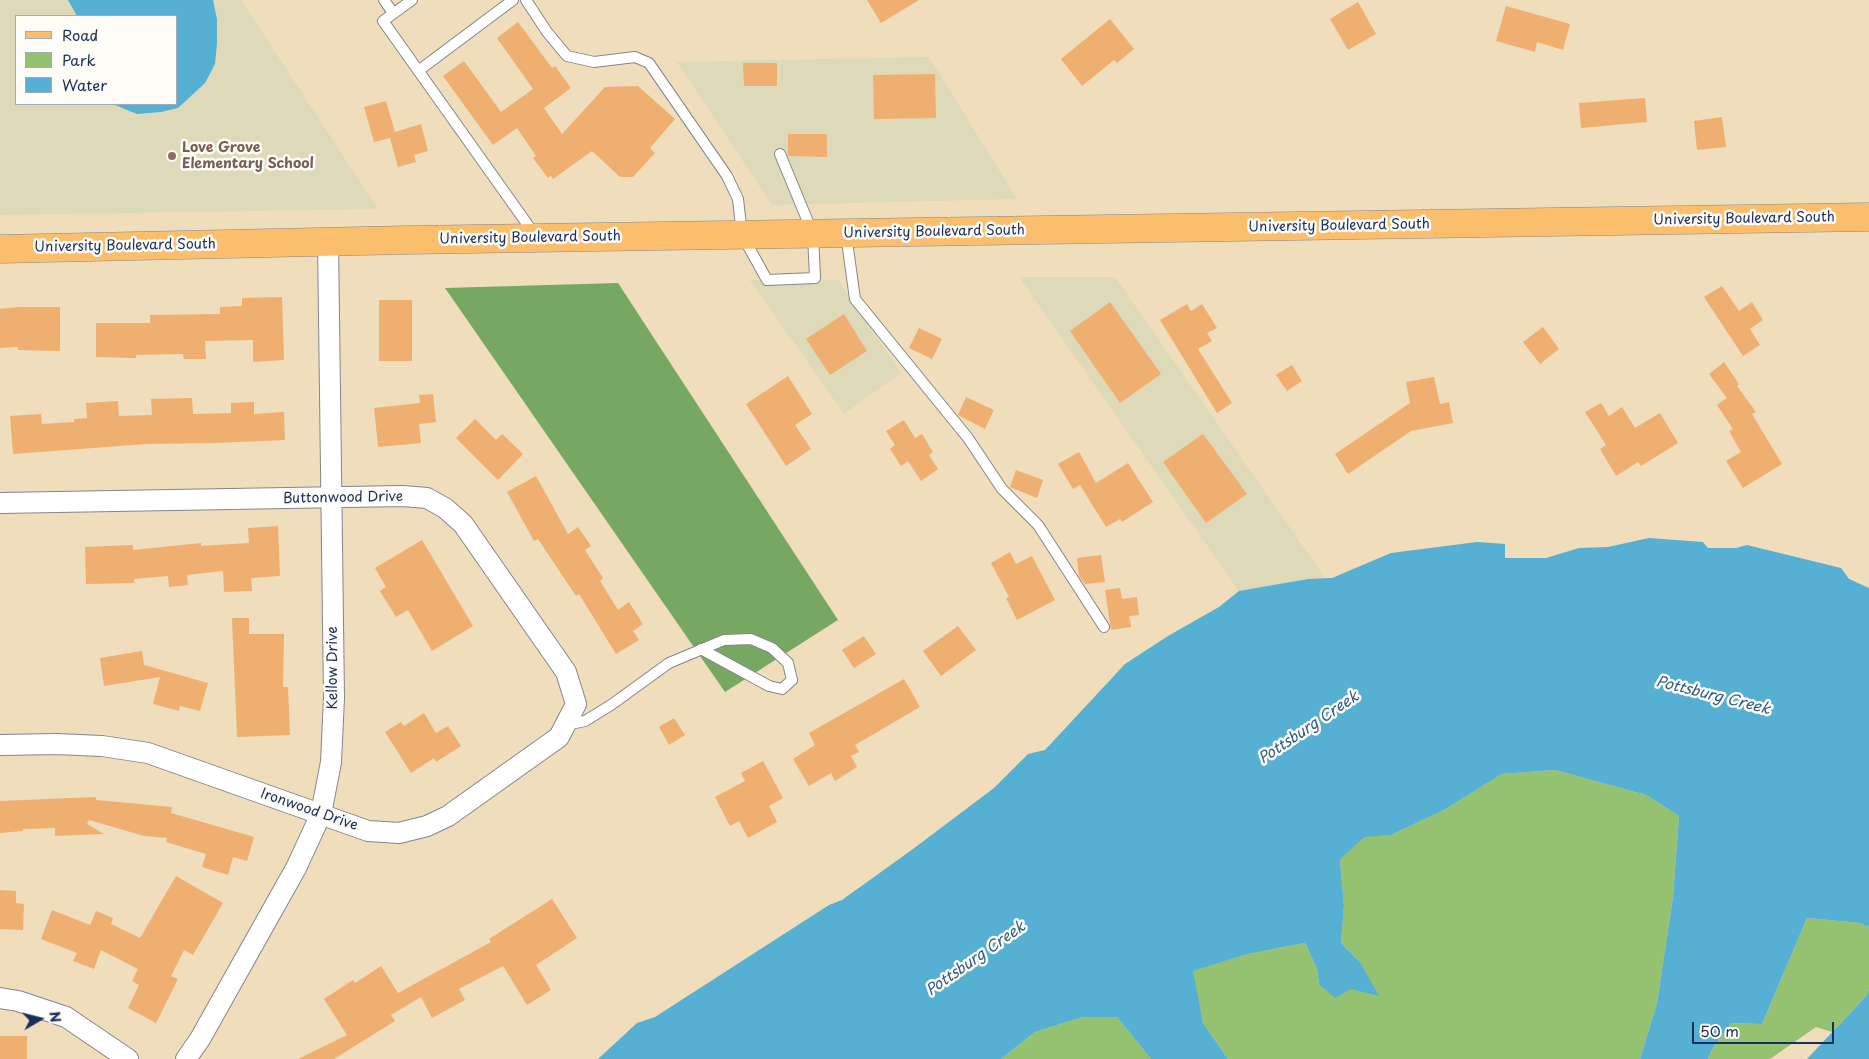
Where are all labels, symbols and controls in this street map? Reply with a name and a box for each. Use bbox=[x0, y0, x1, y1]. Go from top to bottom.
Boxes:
legend bbox=[15, 15, 178, 105]
text: Road bbox=[62, 23, 98, 46]
text: Park bbox=[62, 48, 96, 71]
text: Water bbox=[62, 73, 107, 96]
place label: Love Grove Elementary School bbox=[182, 140, 314, 172]
marker: Love Grove Elementary School bbox=[166, 150, 178, 162]
street label: University Boulevard South bbox=[1653, 209, 1835, 229]
street label: University Boulevard South bbox=[1248, 216, 1430, 236]
street label: University Boulevard South bbox=[843, 222, 1025, 242]
street label: University Boulevard South bbox=[439, 228, 621, 248]
street label: University Boulevard South bbox=[34, 236, 216, 256]
street label: Buttonwood Drive bbox=[283, 489, 403, 507]
street label: Kellow Drive bbox=[325, 626, 341, 710]
water label: Pottsburg Creek bbox=[1654, 673, 1772, 719]
water label: Pottsburg Creek bbox=[1255, 688, 1363, 768]
street label: Ironwood Drive bbox=[258, 785, 360, 835]
water label: Pottsburg Creek bbox=[923, 918, 1029, 1000]
north arrow bbox=[15, 994, 65, 1044]
text: N bbox=[44, 1010, 67, 1024]
scale bar bbox=[1694, 1012, 1836, 1044]
text: 50 m bbox=[1700, 1019, 1739, 1042]

